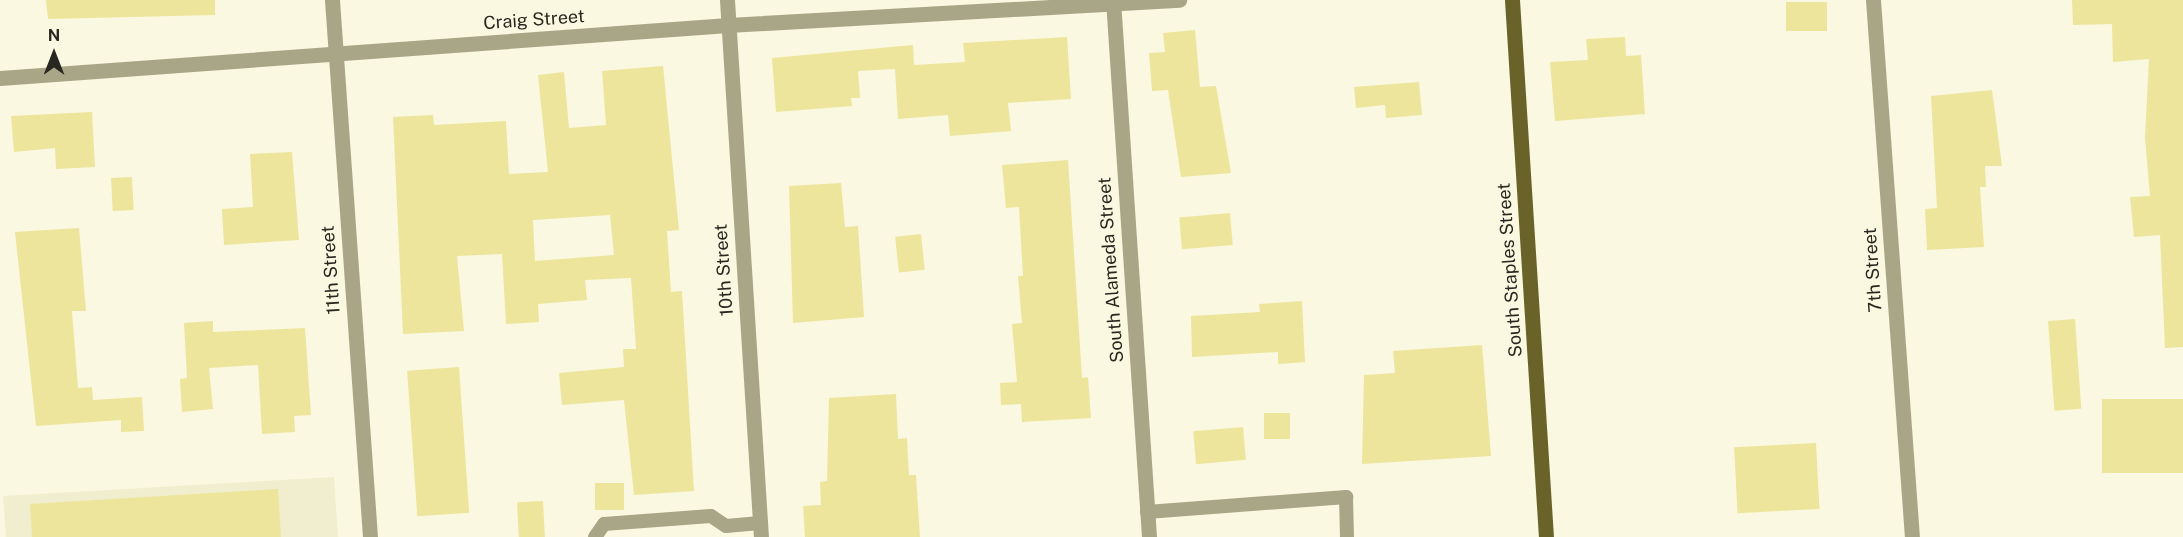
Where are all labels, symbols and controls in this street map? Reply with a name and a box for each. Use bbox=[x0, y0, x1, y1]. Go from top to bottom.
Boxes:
street label: Craig Street bbox=[483, 6, 585, 34]
north arrow bbox=[24, 24, 84, 84]
text: N bbox=[48, 26, 60, 45]
street label: South Alameda Street bbox=[1094, 177, 1128, 363]
street label: South Staples Street bbox=[1493, 182, 1527, 358]
street label: 10th Street bbox=[710, 223, 738, 317]
street label: 11th Street bbox=[317, 225, 345, 315]
street label: 7th Street bbox=[1859, 227, 1887, 313]

